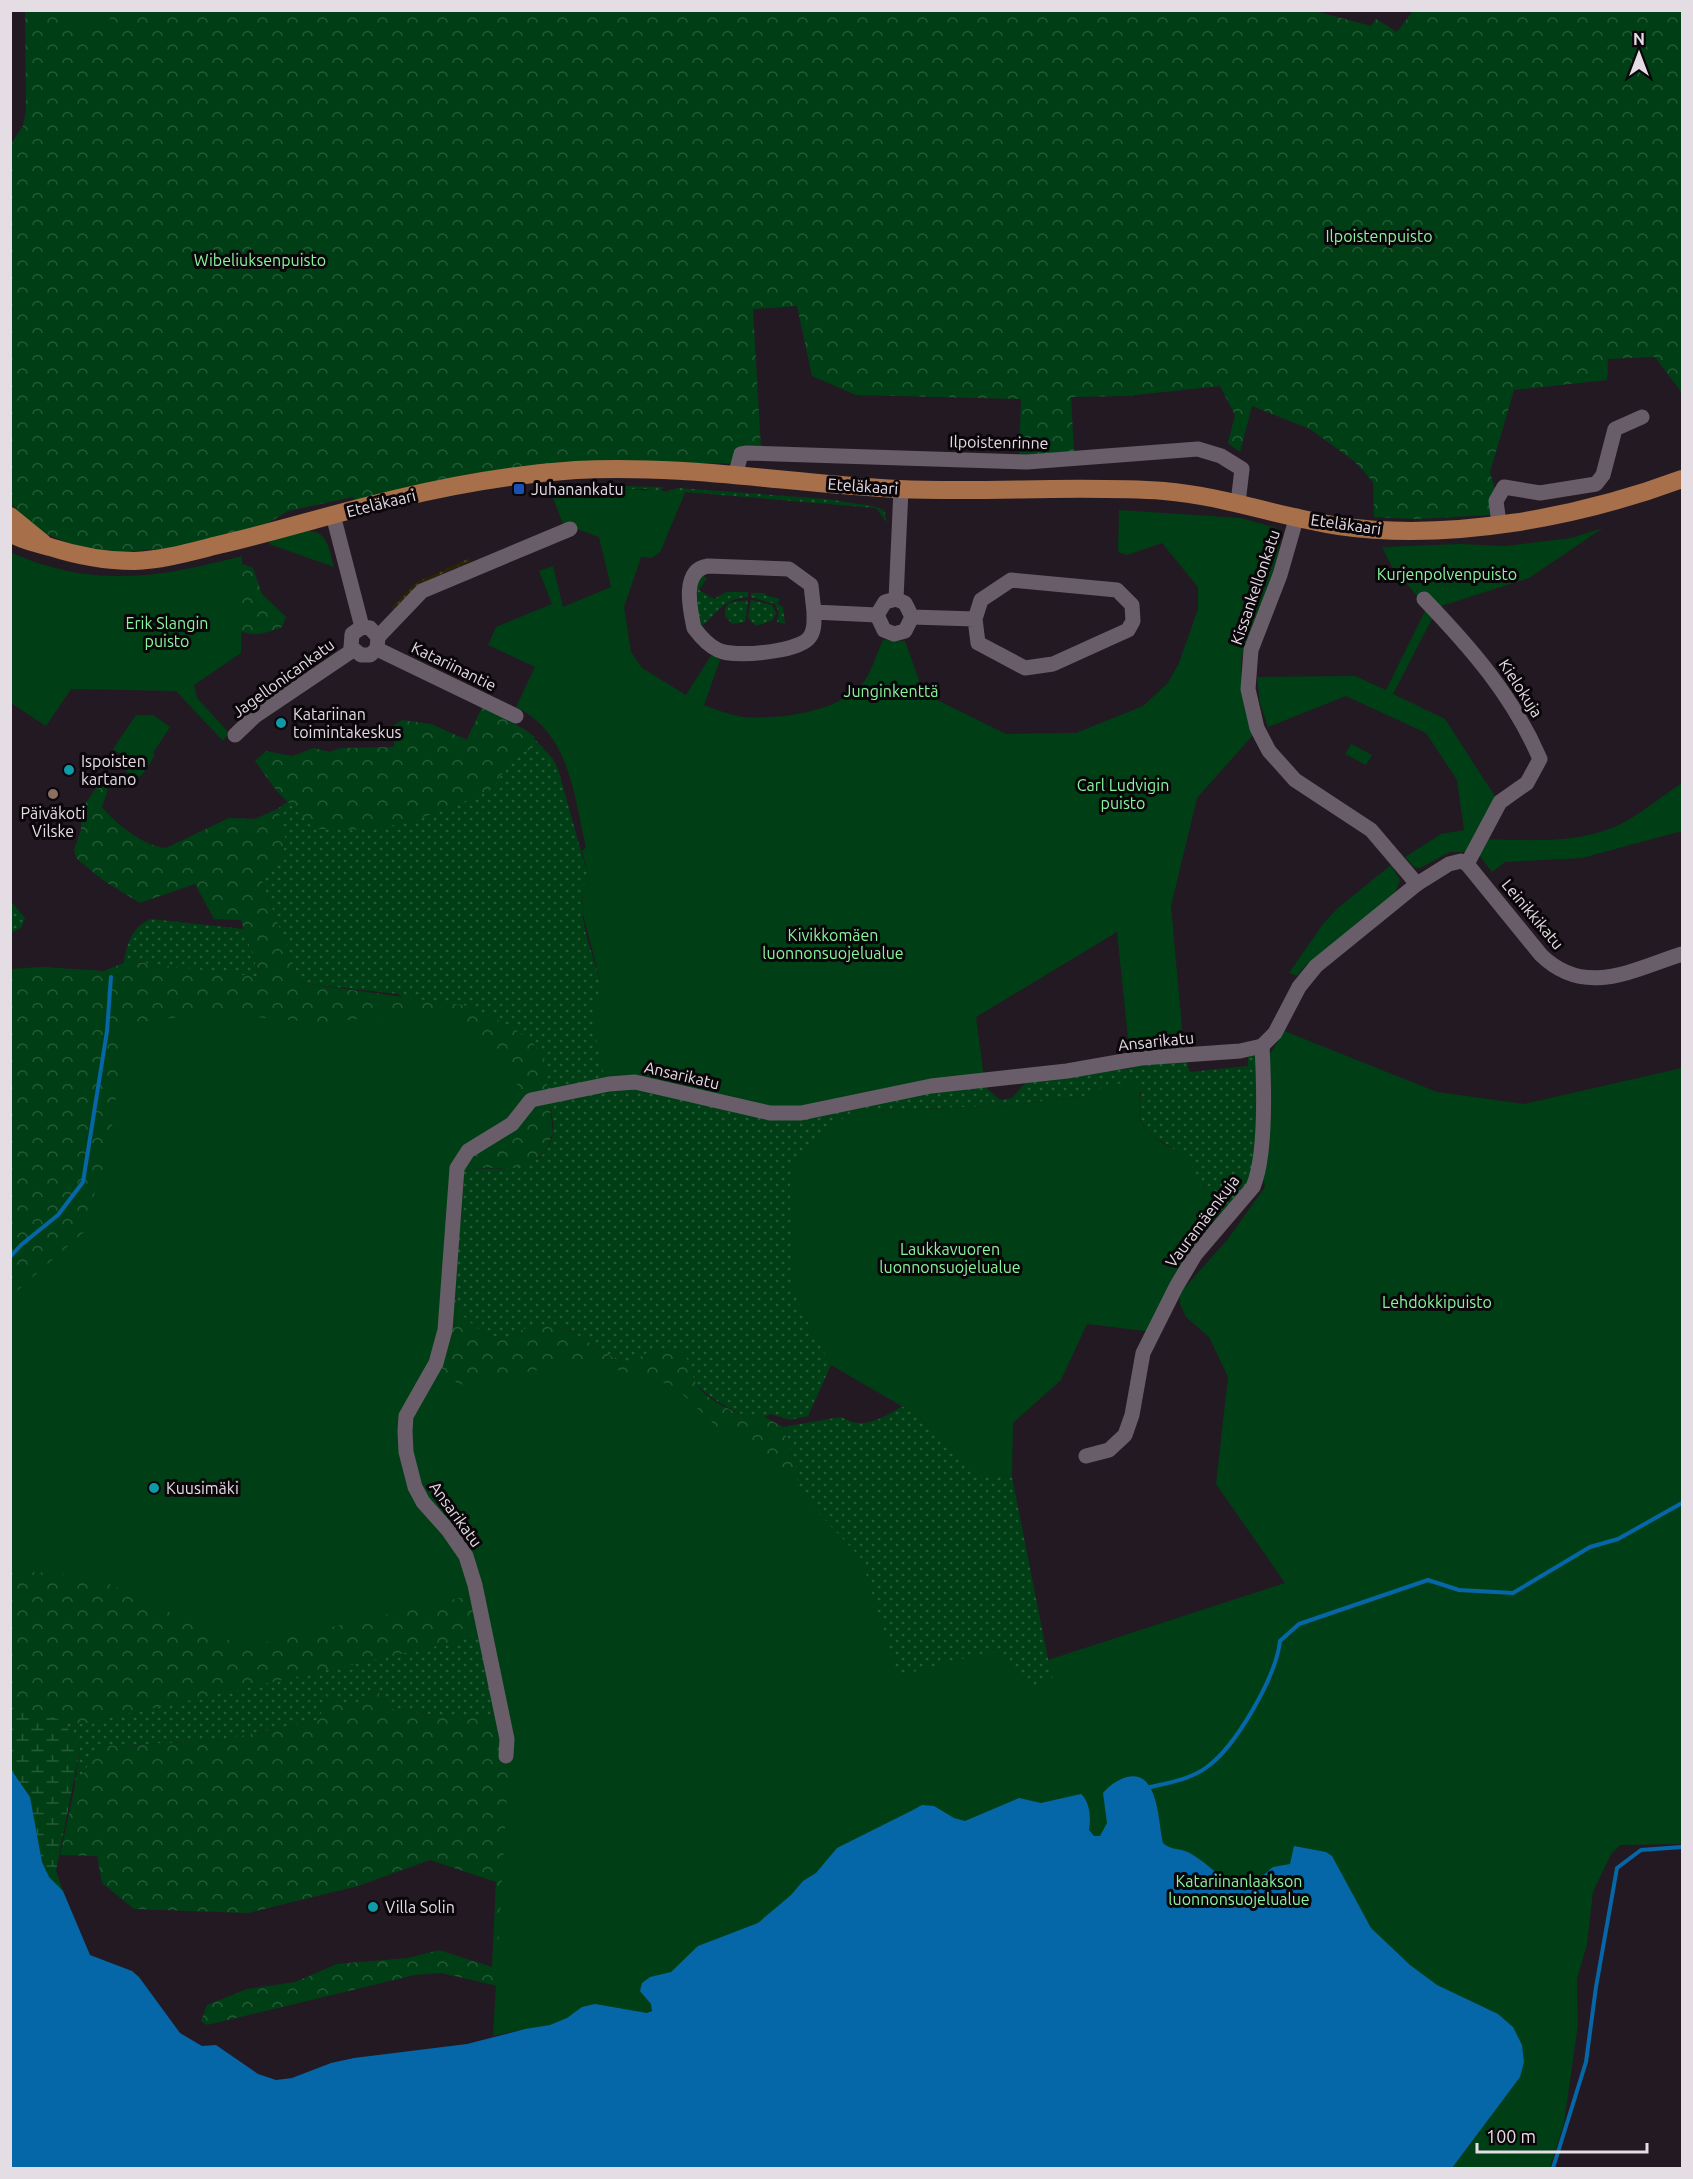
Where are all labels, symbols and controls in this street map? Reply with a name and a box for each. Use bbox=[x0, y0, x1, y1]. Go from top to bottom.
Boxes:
north arrow bbox=[1609, 24, 1669, 84]
text: N bbox=[1633, 30, 1645, 48]
park label: Ilpoistenpuisto bbox=[1325, 227, 1433, 245]
park label: Wibeliuksenpuisto bbox=[194, 251, 326, 269]
street label: Ilpoistenrinne bbox=[949, 432, 1049, 452]
street label: Eteläkaari bbox=[827, 475, 899, 497]
place label: Juhanankatu bbox=[531, 480, 624, 498]
marker: Juhanankatu bbox=[512, 482, 526, 496]
street label: Eteläkaari bbox=[344, 486, 418, 520]
street label: Eteläkaari bbox=[1310, 510, 1382, 538]
street label: Kissankellonkatu bbox=[1227, 527, 1283, 647]
park label: Kurjenpolvenpuisto bbox=[1377, 565, 1517, 583]
park label: Erik Slangin puisto bbox=[126, 614, 208, 650]
street label: Jagellonicankatu bbox=[229, 635, 337, 721]
street label: Katariinantie bbox=[409, 638, 499, 694]
street label: Kielokuja bbox=[1496, 656, 1546, 720]
park label: Junginkenttä bbox=[844, 682, 938, 700]
place label: Katariinan toimintakeskus bbox=[293, 705, 402, 741]
marker: Katariinan toimintakeskus bbox=[274, 716, 288, 730]
place label: Ispoisten kartano bbox=[81, 752, 146, 788]
marker: Ispoisten kartano bbox=[62, 763, 76, 777]
park label: Carl Ludvigin puisto bbox=[1077, 776, 1169, 812]
marker: Päiväkoti Vilske bbox=[46, 787, 60, 801]
place label: Päiväkoti Vilske bbox=[21, 804, 85, 840]
street label: Leinikkikatu bbox=[1499, 875, 1567, 953]
park label: Kivikkomäen luonnonsuojelualue bbox=[762, 926, 904, 962]
street label: Ansarikatu bbox=[1117, 1028, 1195, 1054]
street label: Ansarikatu bbox=[643, 1058, 721, 1092]
street label: Vauramäenkuja bbox=[1161, 1171, 1243, 1271]
park label: Laukkavuoren luonnonsuojelualue bbox=[879, 1240, 1021, 1276]
park label: Lehdokkipuisto bbox=[1382, 1293, 1492, 1311]
street label: Ansarikatu bbox=[426, 1478, 486, 1550]
place label: Kuusimäki bbox=[166, 1479, 239, 1497]
marker: Kuusimäki bbox=[147, 1481, 161, 1495]
park label: Katariinanlaakson luonnonsuojelualue bbox=[1168, 1872, 1310, 1908]
place label: Villa Solin bbox=[385, 1898, 455, 1916]
marker: Villa Solin bbox=[366, 1900, 380, 1914]
scale bar bbox=[1477, 2116, 1646, 2154]
text: 100 m bbox=[1486, 2126, 1536, 2146]

